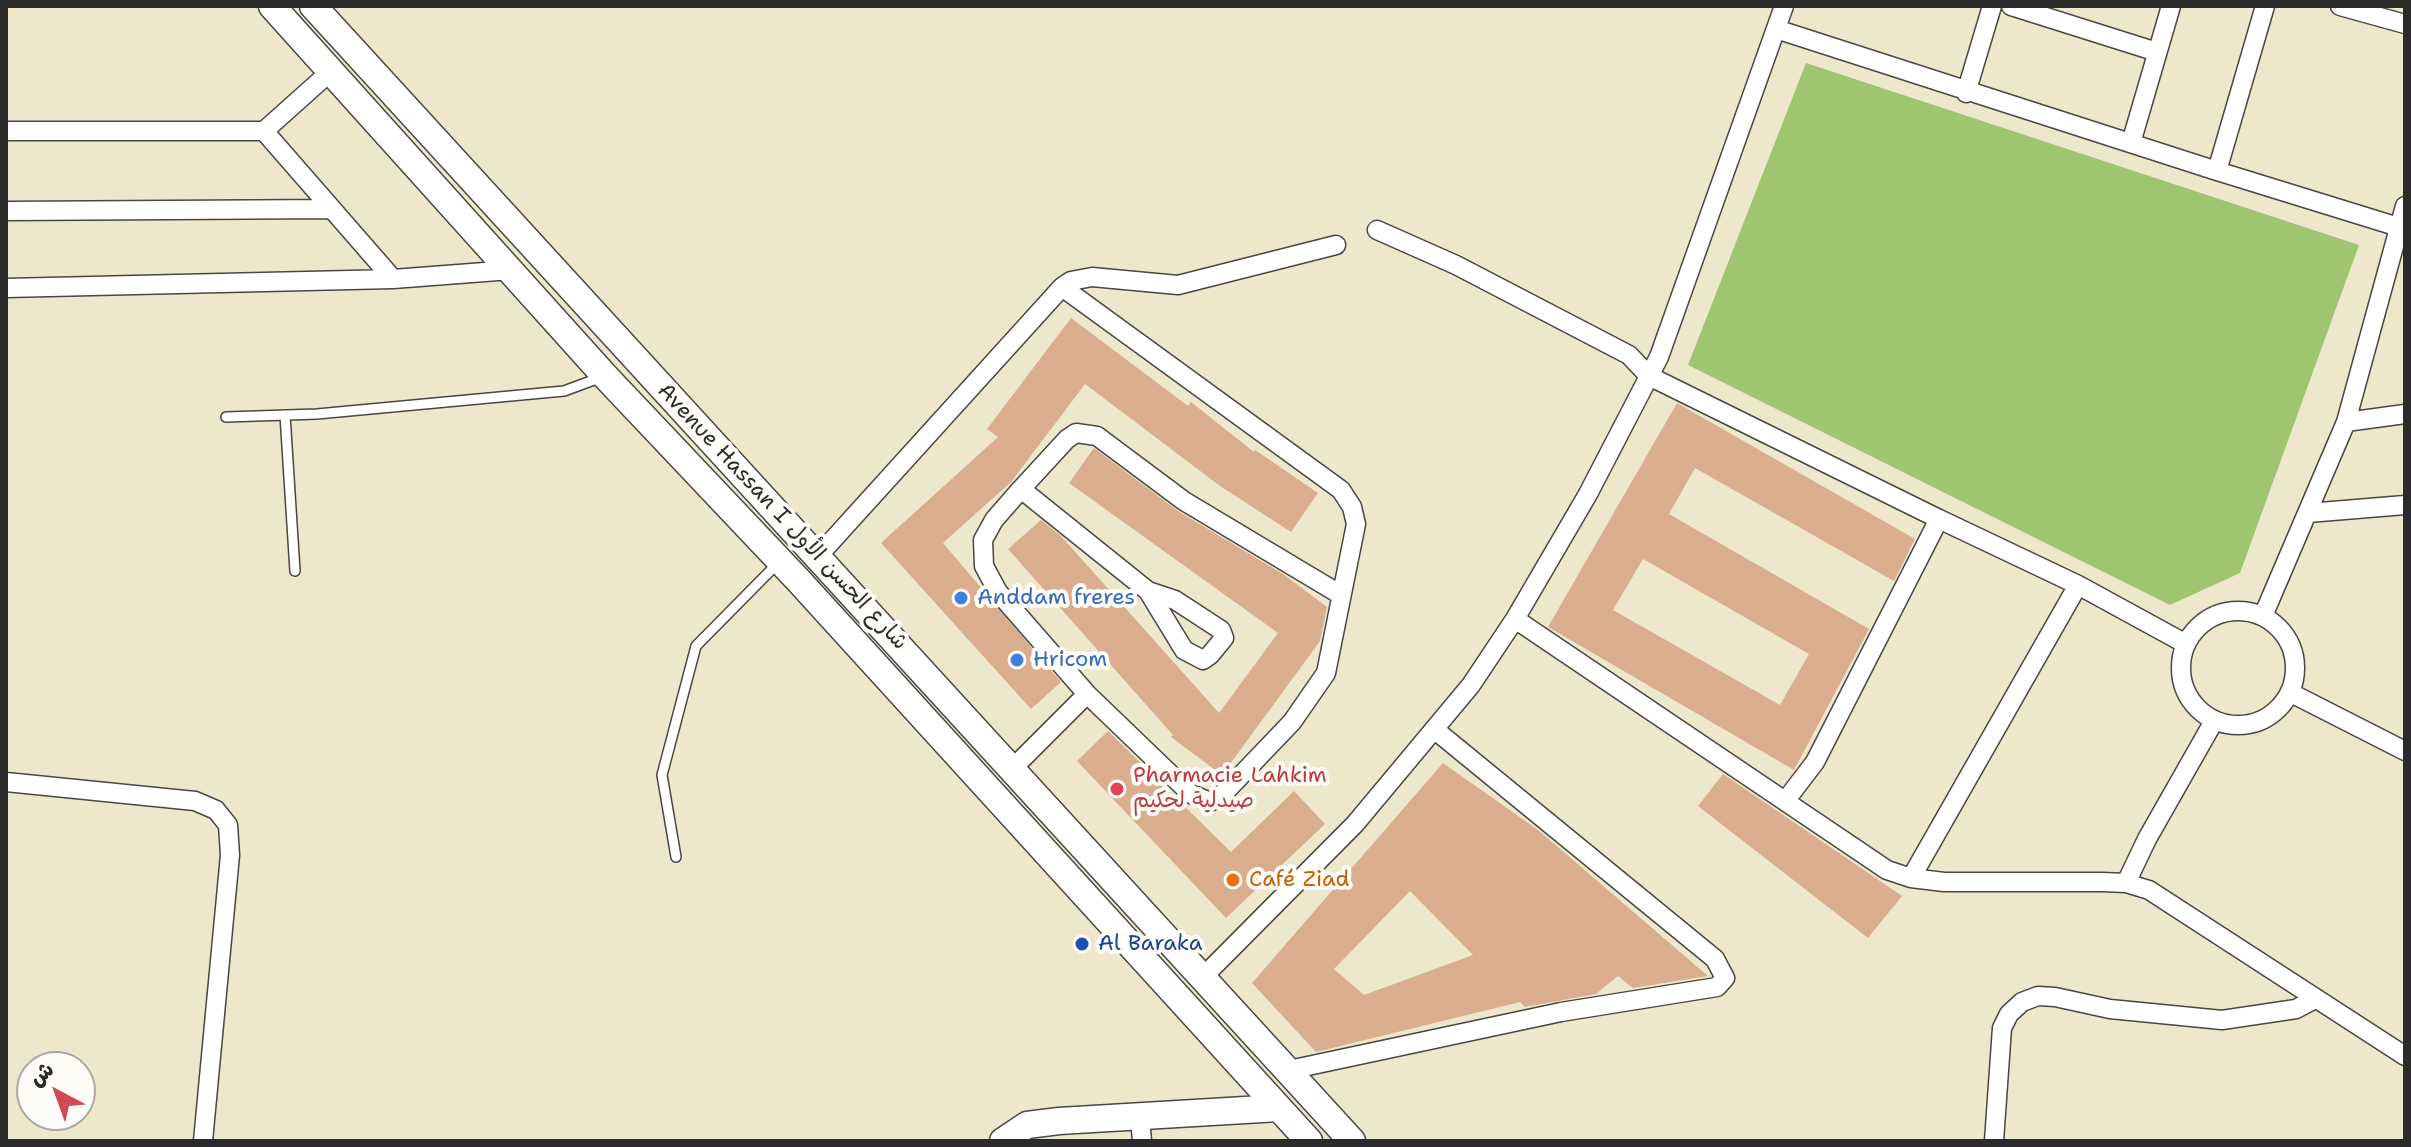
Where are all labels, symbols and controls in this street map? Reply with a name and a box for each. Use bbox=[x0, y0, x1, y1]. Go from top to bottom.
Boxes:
street label: Avenue Hassan I شارع الحسن الأول bbox=[651, 378, 913, 656]
place label: Anddam freres bbox=[977, 585, 1135, 611]
marker: Anddam freres bbox=[952, 589, 970, 607]
place label: Hricom bbox=[1033, 647, 1107, 673]
marker: Hricom bbox=[1008, 651, 1026, 669]
place label: Pharmacie Lahkim صيدلية لحكيم bbox=[1133, 763, 1327, 814]
marker: Pharmacie Lahkim صيدلية لحكيم bbox=[1108, 780, 1126, 798]
place label: Café Ziad bbox=[1249, 867, 1349, 893]
marker: Café Ziad bbox=[1224, 871, 1242, 889]
place label: Al Baraka bbox=[1098, 931, 1202, 957]
marker: Al Baraka bbox=[1073, 935, 1091, 953]
north arrow bbox=[16, 1051, 96, 1131]
text: ش bbox=[23, 1055, 60, 1093]

